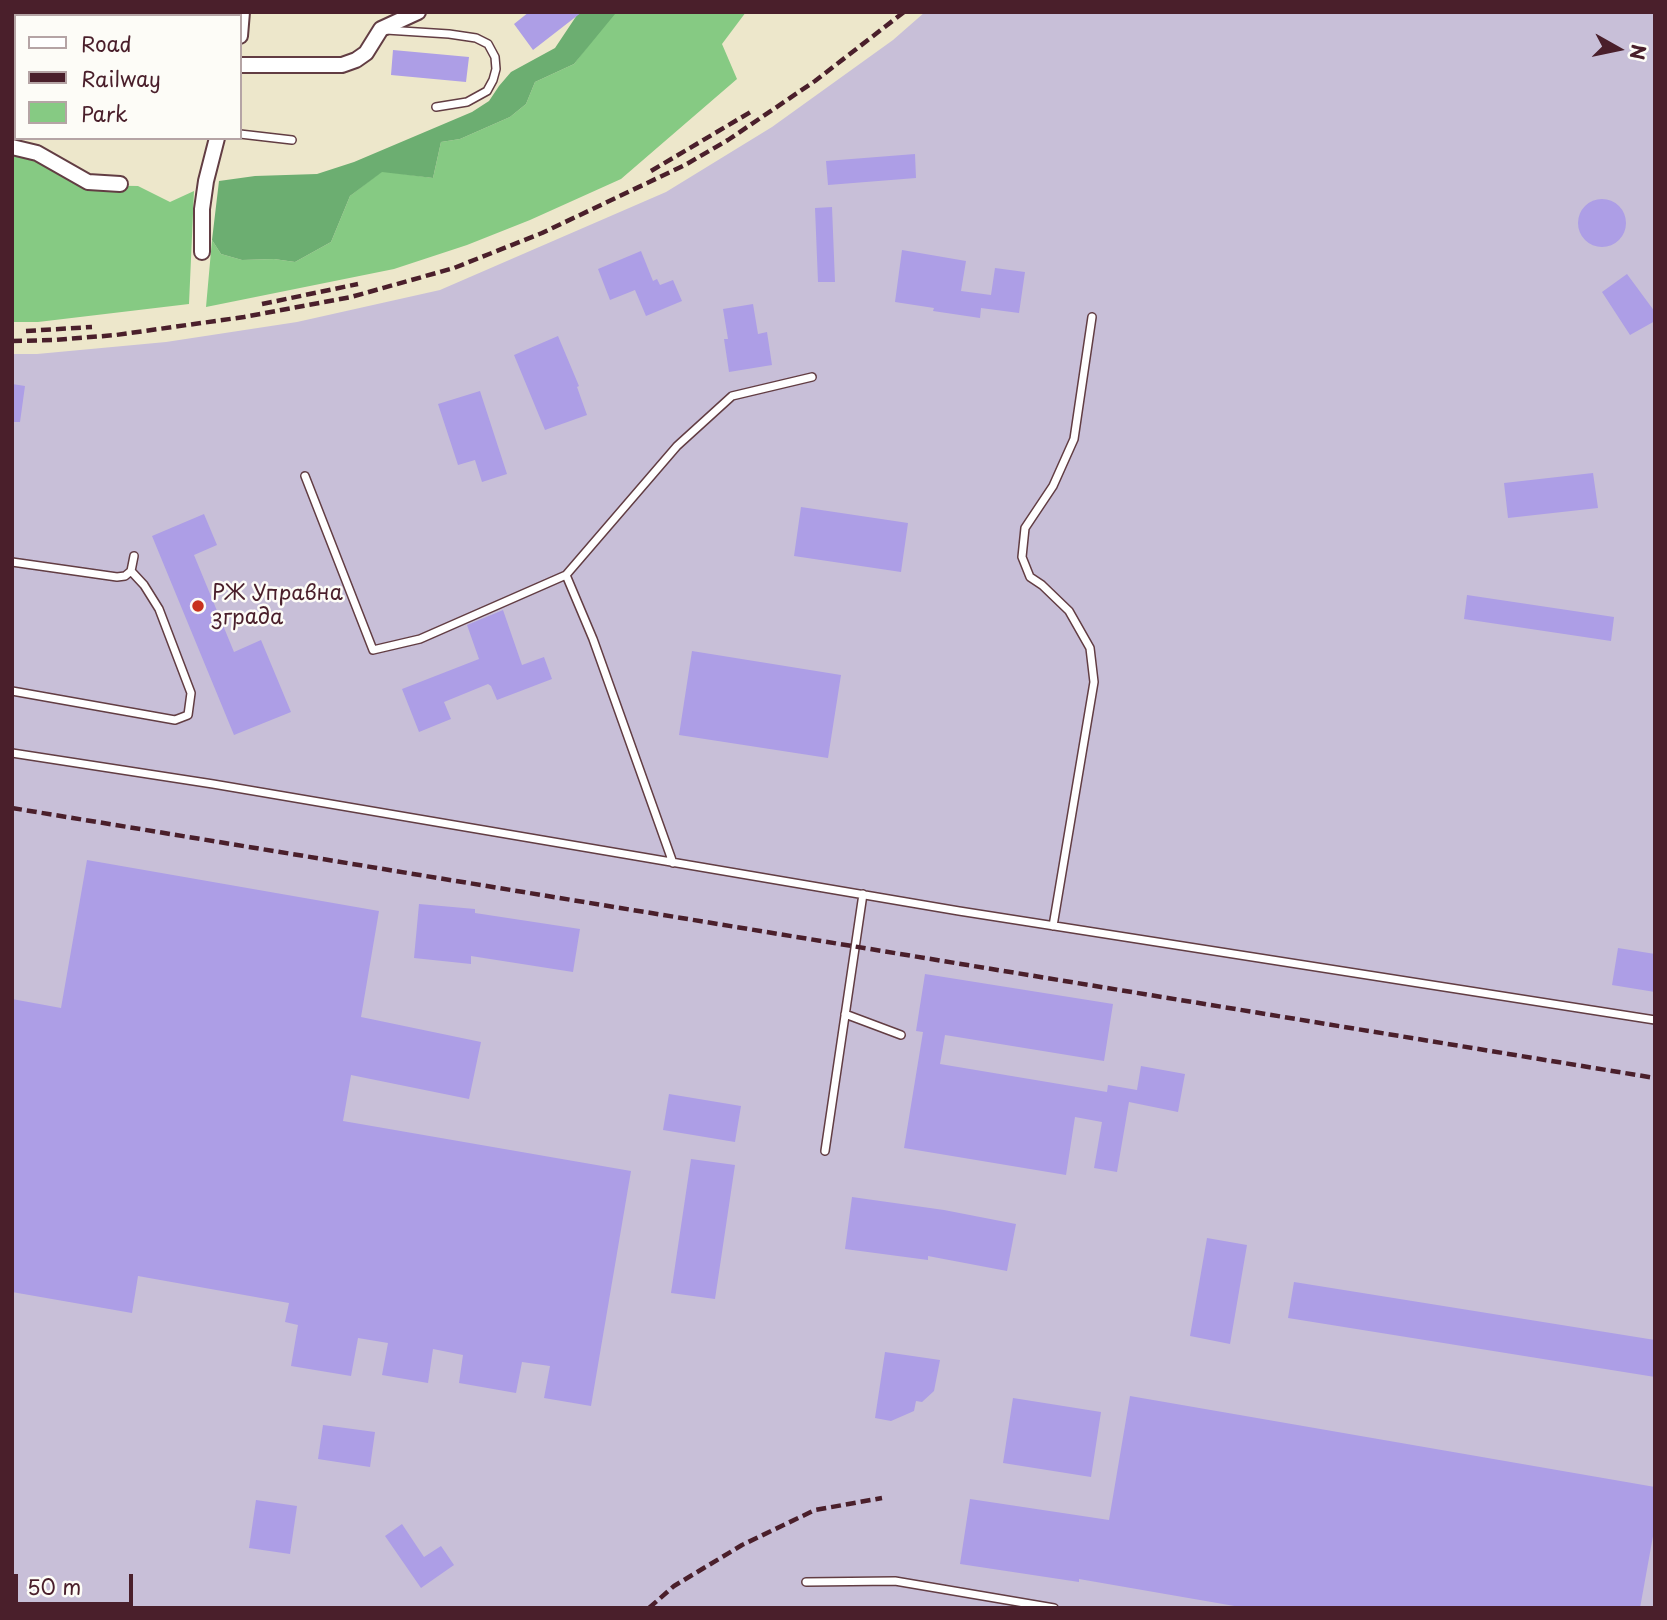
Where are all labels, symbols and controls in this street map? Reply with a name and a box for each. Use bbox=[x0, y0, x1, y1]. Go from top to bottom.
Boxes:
legend bbox=[14, 14, 242, 140]
north arrow bbox=[1583, 14, 1653, 84]
text: Road bbox=[81, 27, 132, 59]
text: N bbox=[1624, 43, 1654, 62]
text: Railway bbox=[81, 62, 161, 94]
text: Park bbox=[81, 97, 128, 129]
place label: РЖ Управна зграда bbox=[212, 581, 343, 631]
marker: РЖ Управна зграда bbox=[190, 598, 206, 614]
scale bar bbox=[18, 1560, 136, 1604]
text: 50 m bbox=[27, 1570, 81, 1602]

